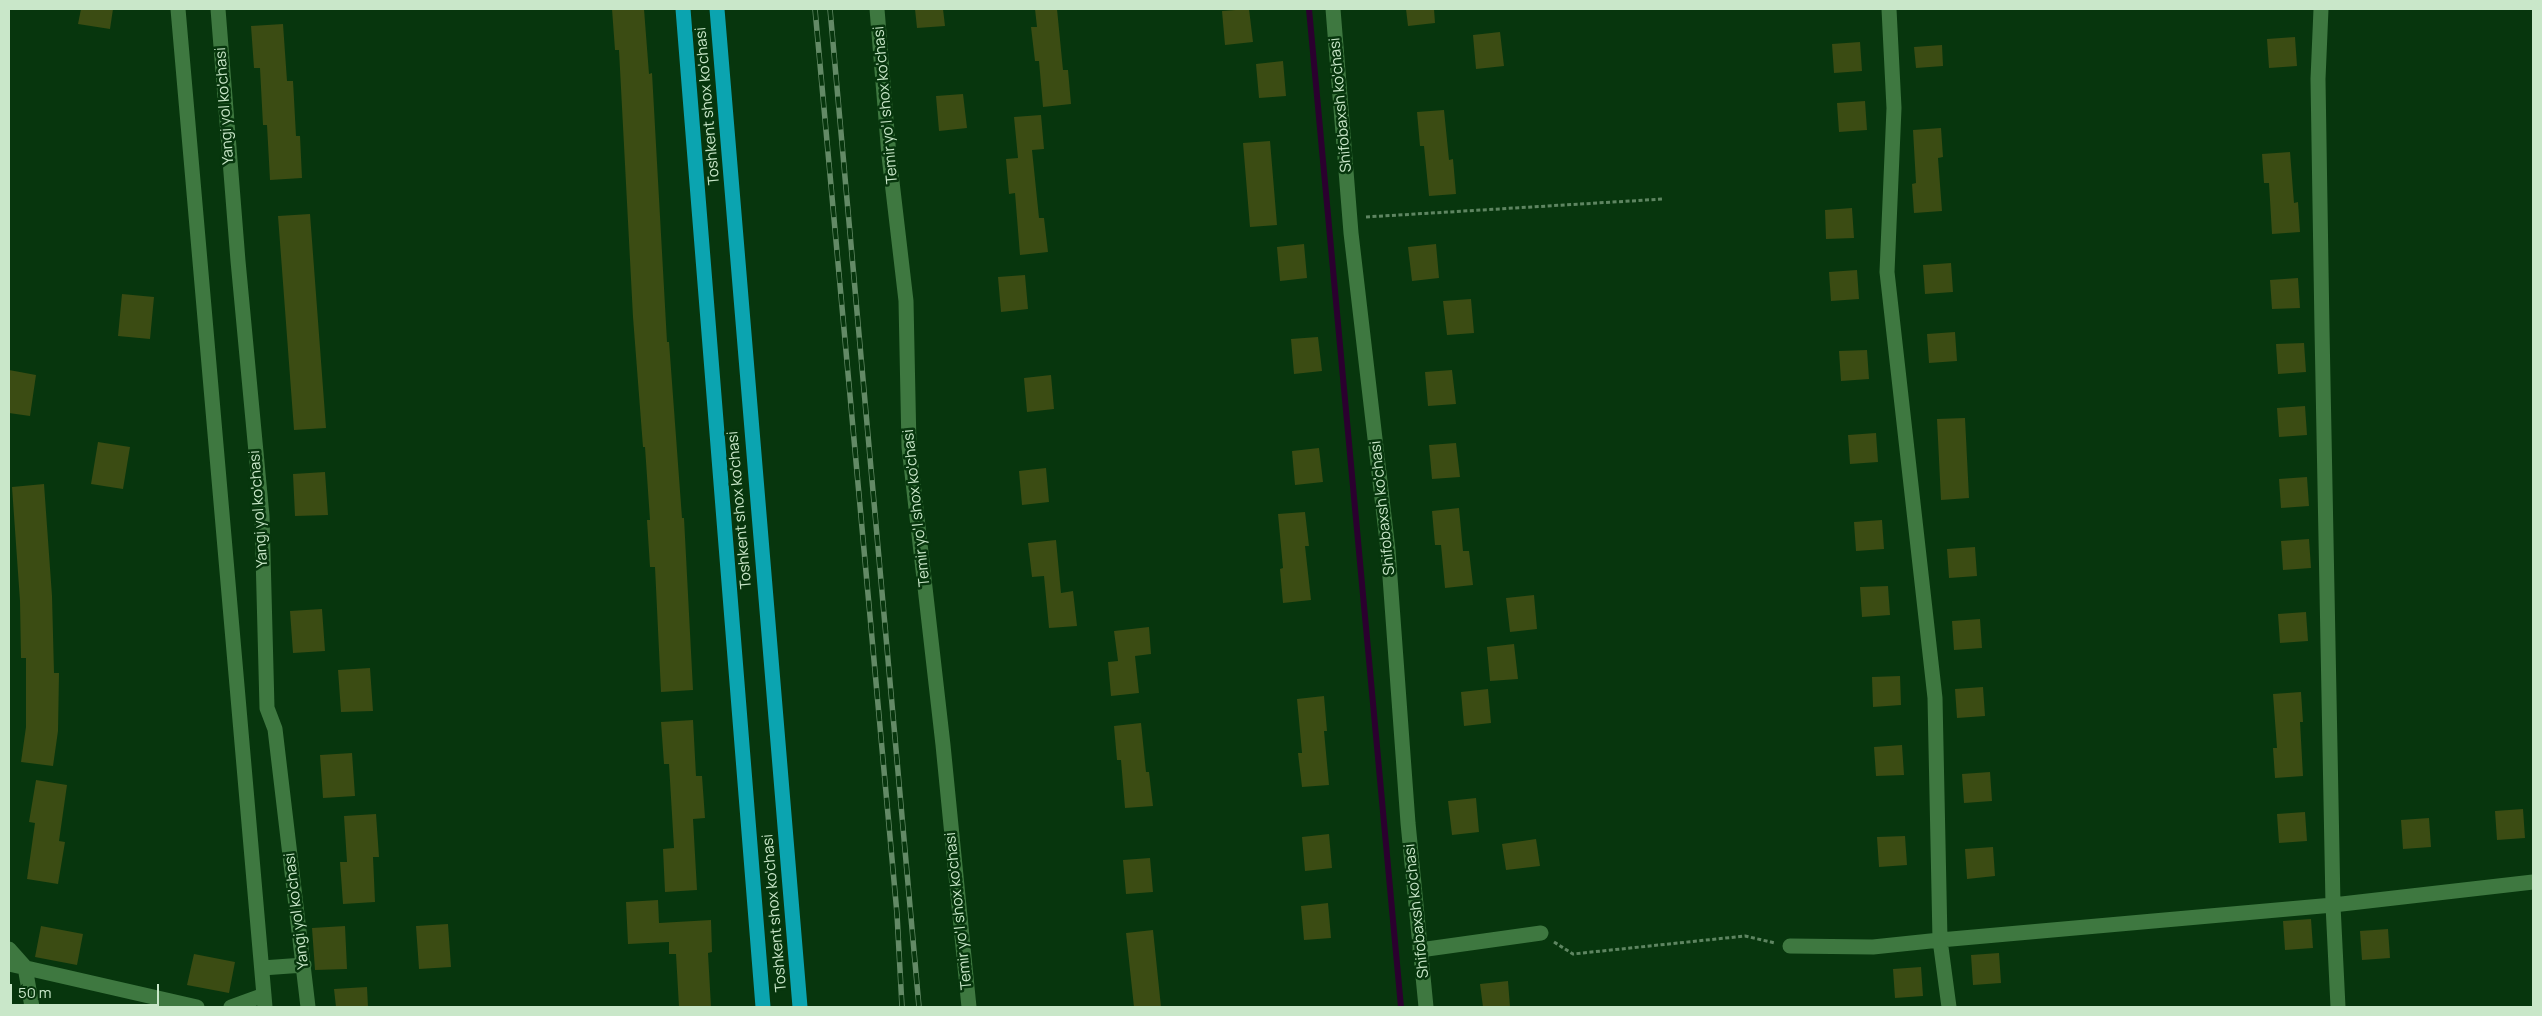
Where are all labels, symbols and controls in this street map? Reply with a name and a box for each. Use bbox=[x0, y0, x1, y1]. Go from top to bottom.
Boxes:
street label: Temir yo'l shox ko'chasi bbox=[870, 25, 902, 185]
street label: Toshkent shox ko'chasi bbox=[692, 26, 724, 186]
street label: Shifobaxsh ko'chasi bbox=[1326, 37, 1356, 173]
street label: Yangi yol ko'chasi bbox=[212, 47, 238, 165]
street label: Temir yo'l shox ko'chasi bbox=[900, 428, 934, 588]
street label: Toshkent shox ko'chasi bbox=[724, 430, 756, 590]
street label: Shifobaxsh ko'chasi bbox=[1367, 440, 1399, 576]
street label: Yangi yol ko'chasi bbox=[246, 450, 272, 568]
street label: Temir yo'l shox ko'chasi bbox=[942, 831, 976, 991]
street label: Toshkent shox ko'chasi bbox=[759, 833, 791, 993]
street label: Shifobaxsh ko'chasi bbox=[1401, 843, 1433, 979]
street label: Yangi yol ko'chasi bbox=[281, 852, 313, 970]
scale bar bbox=[12, 974, 161, 1006]
text: 50 m bbox=[18, 982, 52, 1003]

